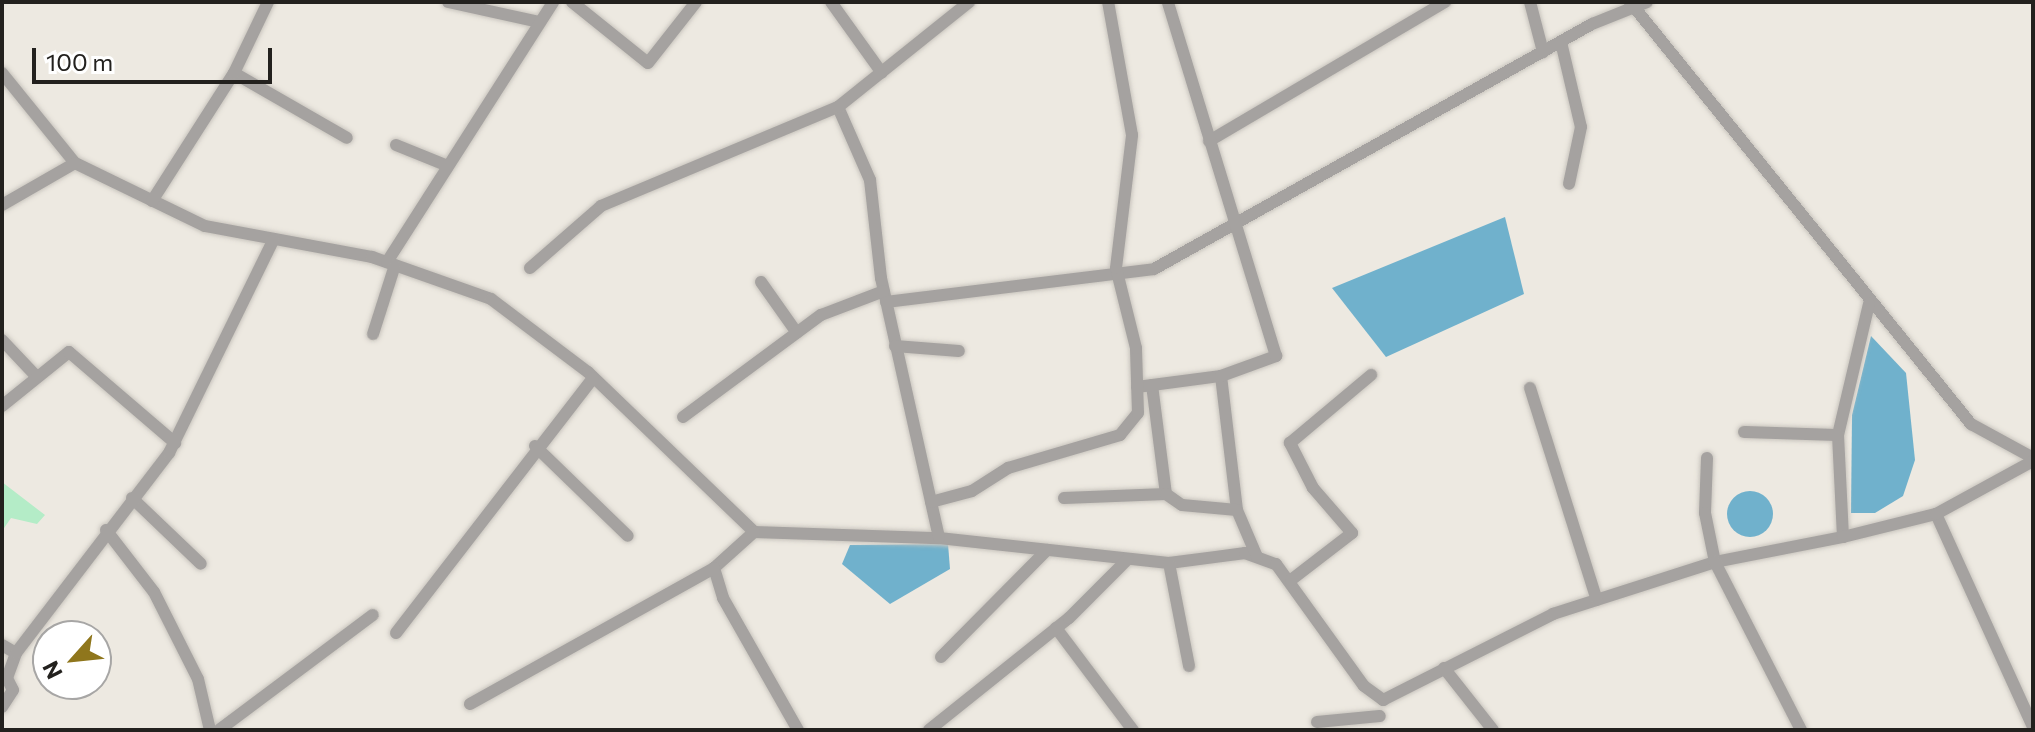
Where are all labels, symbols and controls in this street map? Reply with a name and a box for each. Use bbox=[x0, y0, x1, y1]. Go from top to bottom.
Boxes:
scale bar bbox=[36, 32, 276, 82]
text: 100 m bbox=[46, 47, 113, 76]
north arrow bbox=[32, 620, 112, 700]
text: N bbox=[36, 657, 68, 684]

